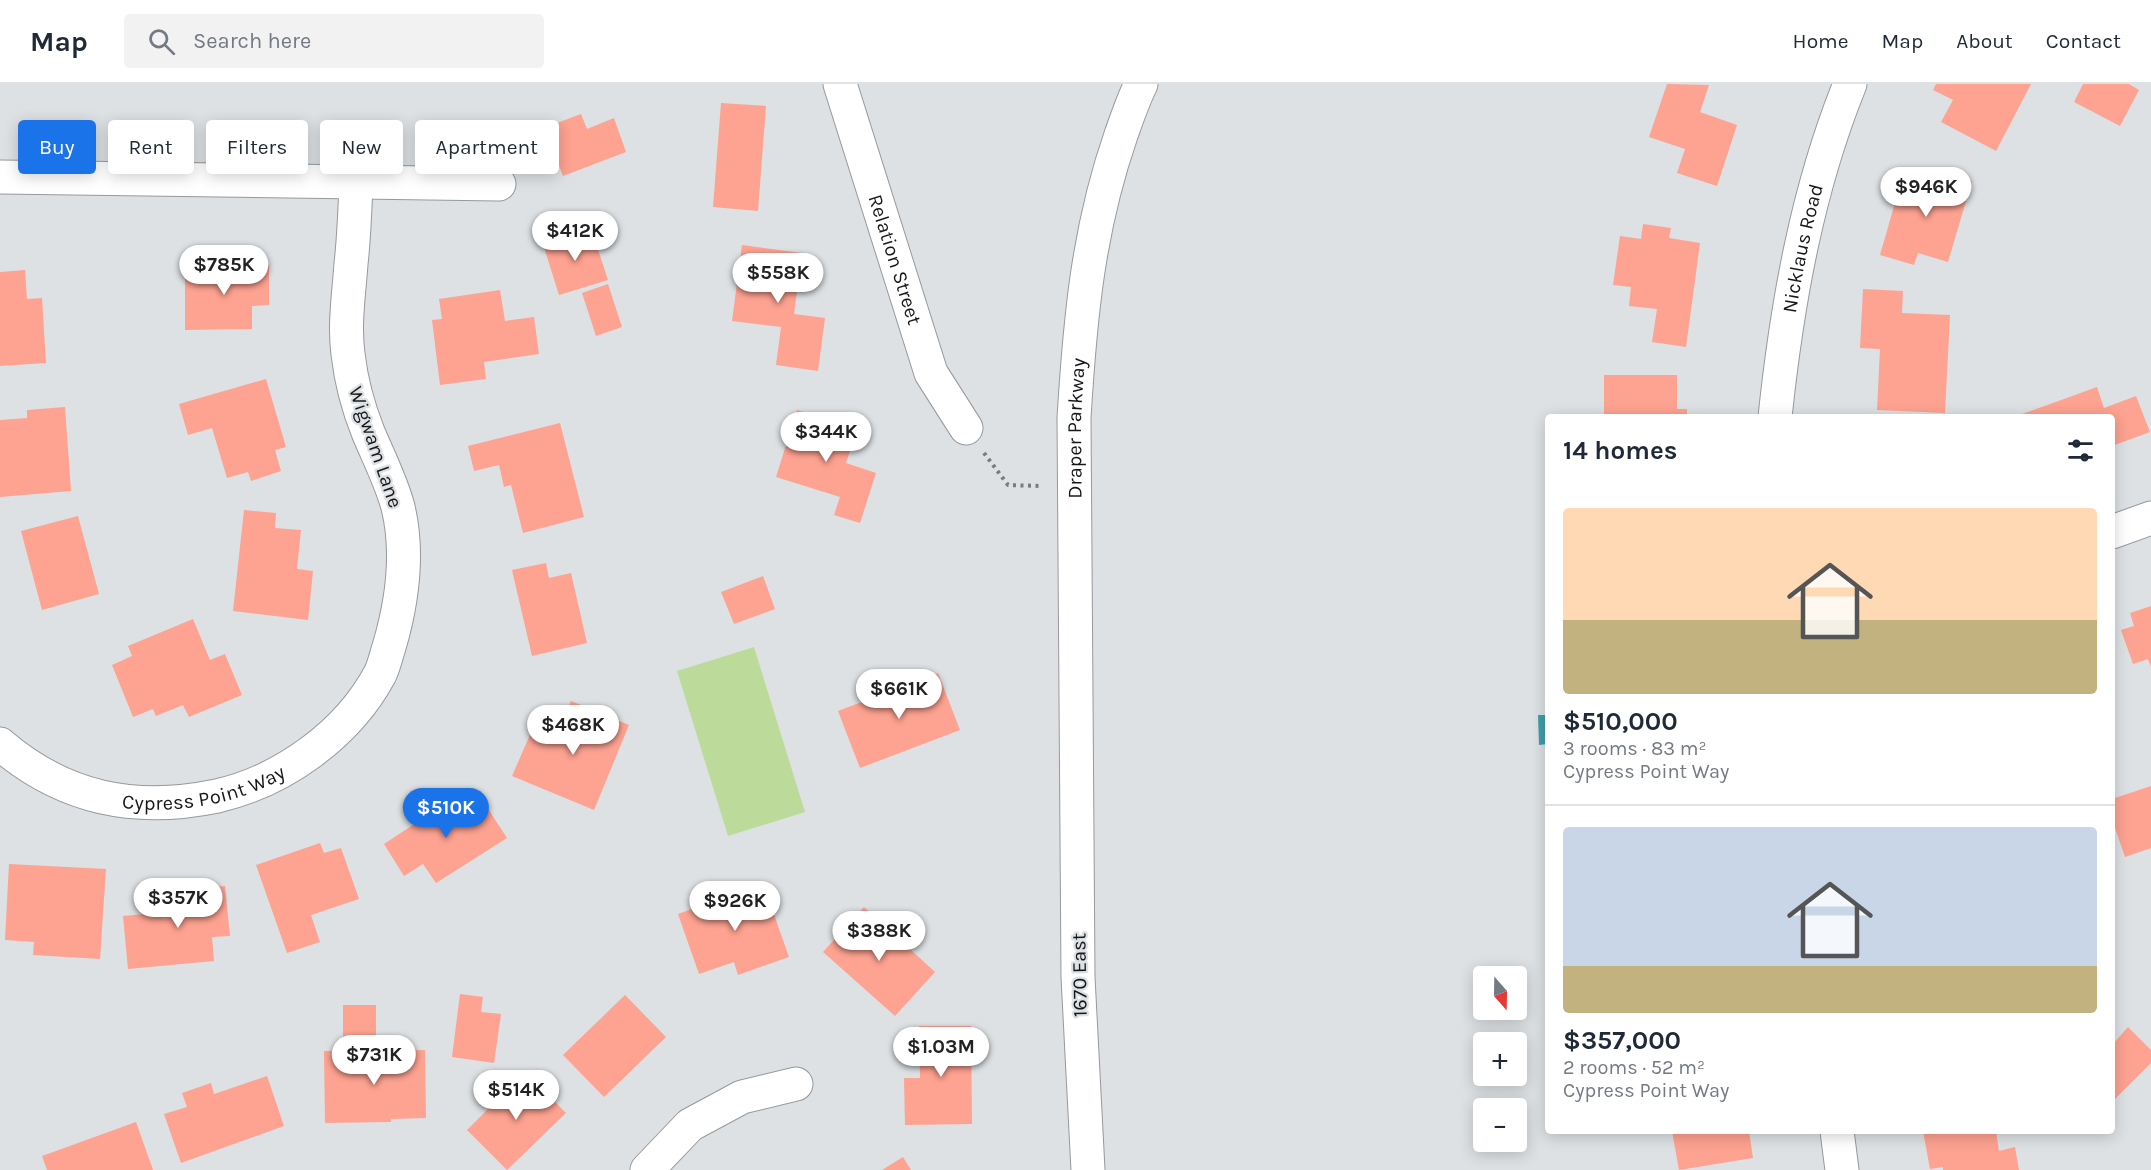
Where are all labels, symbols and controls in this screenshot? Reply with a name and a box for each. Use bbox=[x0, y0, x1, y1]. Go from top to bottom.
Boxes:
search box bbox=[124, 14, 544, 68]
text: Map bbox=[30, 25, 88, 58]
icon: search bbox=[145, 25, 178, 58]
text: Search here bbox=[193, 28, 311, 54]
text: Home bbox=[1793, 29, 1849, 53]
text: Map bbox=[1882, 29, 1923, 53]
text: About bbox=[1956, 29, 2013, 53]
text: Contact bbox=[2046, 29, 2121, 53]
chip: Buy bbox=[18, 120, 96, 174]
chip: Rent bbox=[108, 120, 194, 174]
chip: Filters bbox=[206, 120, 308, 174]
chip: New bbox=[320, 120, 403, 174]
chip: Apartment bbox=[415, 120, 559, 174]
pin: $946K bbox=[1884, 167, 1968, 218]
text: $946K bbox=[1894, 175, 1958, 198]
street label: Nicklaus Road bbox=[1778, 181, 1828, 315]
street label: Relation Street bbox=[863, 192, 926, 328]
pin: $412K bbox=[533, 211, 617, 262]
text: $412K bbox=[546, 219, 604, 242]
pin: $785K bbox=[182, 245, 266, 296]
text: $785K bbox=[193, 253, 255, 276]
pin: $558K bbox=[736, 253, 820, 304]
text: $558K bbox=[746, 261, 810, 284]
street label: Draper Parkway bbox=[1063, 357, 1090, 499]
street label: Wigwam Lane bbox=[344, 383, 407, 511]
pin: $344K bbox=[784, 412, 868, 463]
text: $344K bbox=[794, 420, 858, 443]
icon: filters bbox=[2064, 434, 2097, 467]
text: 14 homes bbox=[1563, 435, 1677, 466]
icon: home bbox=[1776, 547, 1884, 655]
pin: $661K bbox=[857, 669, 941, 720]
text: $661K bbox=[870, 677, 928, 700]
pin: $468K bbox=[531, 705, 615, 756]
text: $510,000 bbox=[1563, 706, 1678, 737]
text: $468K bbox=[541, 713, 605, 736]
text: 3 rooms · 83 m² bbox=[1563, 737, 1707, 760]
street label: Cypress Point Way bbox=[121, 760, 289, 815]
text: Cypress Point Way bbox=[1563, 760, 1729, 783]
pin: $510K bbox=[404, 788, 488, 839]
text: $510K bbox=[417, 796, 475, 819]
icon: home bbox=[1776, 866, 1884, 974]
pin: $357K bbox=[136, 878, 220, 929]
pin: $926K bbox=[693, 881, 777, 932]
text: $357K bbox=[148, 886, 208, 909]
text: $926K bbox=[703, 889, 767, 912]
pin: $388K bbox=[837, 911, 921, 962]
text: $388K bbox=[846, 919, 912, 942]
street label: 1670 East bbox=[1067, 932, 1092, 1017]
north arrow bbox=[1473, 966, 1527, 1020]
map controls bbox=[1473, 966, 1527, 1152]
text: $357,000 bbox=[1563, 1025, 1681, 1056]
pin: $1.03M bbox=[892, 1027, 990, 1078]
button: + bbox=[1473, 1032, 1527, 1086]
pin: $731K bbox=[332, 1035, 416, 1086]
text: $1.03M bbox=[907, 1035, 975, 1058]
text: $731K bbox=[346, 1043, 402, 1066]
text: 2 rooms · 52 m² bbox=[1563, 1056, 1705, 1079]
pin: $514K bbox=[474, 1070, 558, 1121]
text: $514K bbox=[487, 1078, 545, 1101]
text: Cypress Point Way bbox=[1563, 1079, 1729, 1102]
button: − bbox=[1473, 1098, 1527, 1152]

